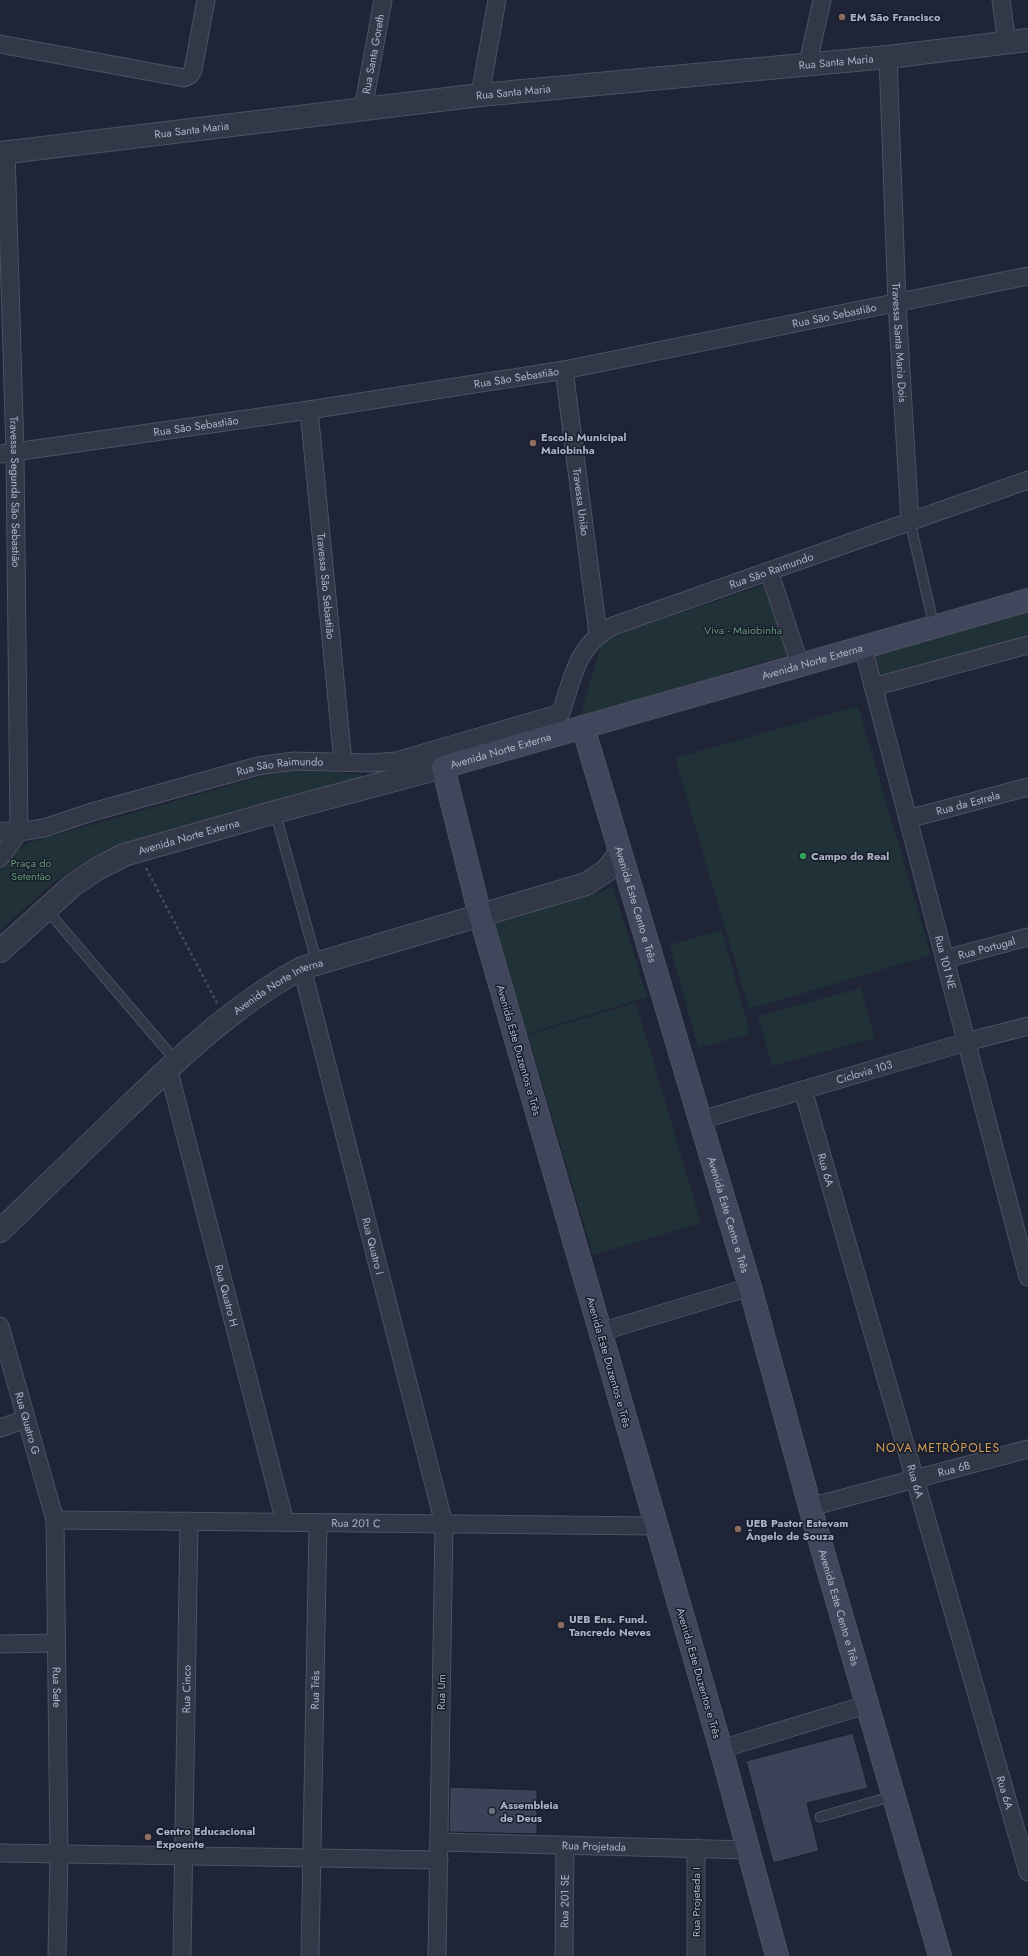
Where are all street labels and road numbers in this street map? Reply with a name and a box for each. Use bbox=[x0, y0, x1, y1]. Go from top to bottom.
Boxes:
street label: Rua Santa Goreth bbox=[358, 13, 388, 95]
street label: Rua Santa Maria bbox=[798, 50, 874, 73]
street label: Rua Santa Maria bbox=[475, 80, 551, 103]
street label: Rua Santa Maria bbox=[153, 117, 230, 142]
street label: Travessa Santa Maria Dois bbox=[888, 283, 911, 404]
street label: Rua São Sebastião bbox=[791, 299, 878, 332]
street label: Rua São Sebastião bbox=[473, 363, 560, 392]
street label: Rua São Sebastião bbox=[152, 412, 240, 440]
street label: Travessa Segunda São Sebastião bbox=[6, 416, 24, 567]
street label: Travessa União bbox=[569, 467, 593, 537]
street label: Travessa São Sebastião bbox=[313, 532, 339, 640]
street label: Rua São Raimundo bbox=[727, 548, 815, 592]
street label: Avenida Norte Externa bbox=[760, 640, 865, 684]
street label: Avenida Norte Externa bbox=[448, 729, 553, 773]
street label: Rua São Raimundo bbox=[234, 753, 324, 780]
street label: Rua da Estrela bbox=[934, 787, 1002, 819]
street label: Avenida Norte Externa bbox=[136, 815, 241, 859]
street label: Avenida Este Cento e Três bbox=[611, 844, 661, 965]
street label: Rua Portugal bbox=[956, 933, 1017, 963]
street label: Rua 101 NE bbox=[931, 934, 960, 991]
street label: Avenida Norte Interna bbox=[230, 954, 325, 1019]
street label: Avenida Este Duzentos e Três bbox=[493, 983, 546, 1118]
street label: Ciclovia 103 bbox=[834, 1056, 894, 1088]
street label: Rua 6A bbox=[814, 1151, 839, 1189]
street label: Avenida Este Cento e Três bbox=[704, 1155, 754, 1275]
street label: Rua Quatro I bbox=[358, 1216, 388, 1276]
street label: Rua Quatro H bbox=[211, 1263, 242, 1328]
street label: Avenida Este Duzentos e Três bbox=[583, 1295, 636, 1430]
street label: Rua Quatro G bbox=[11, 1390, 44, 1457]
street label: Rua 6B bbox=[936, 1457, 972, 1481]
street label: Rua 6A bbox=[903, 1463, 928, 1500]
street label: Rua 201 C bbox=[331, 1515, 381, 1531]
street label: Avenida Este Cento e Três bbox=[815, 1547, 864, 1668]
street label: Avenida Este Duzentos e Três bbox=[673, 1606, 726, 1741]
street label: Rua Cinco bbox=[178, 1665, 195, 1713]
street label: Rua Sete bbox=[49, 1667, 65, 1708]
street label: Rua Três bbox=[307, 1670, 323, 1709]
street label: Rua Um bbox=[433, 1674, 449, 1710]
street label: Rua 6A bbox=[993, 1774, 1018, 1812]
street label: Rua Projetada bbox=[562, 1837, 626, 1855]
street label: Rua Projetada I bbox=[688, 1867, 704, 1937]
street label: Rua 201 SE bbox=[556, 1874, 573, 1928]

